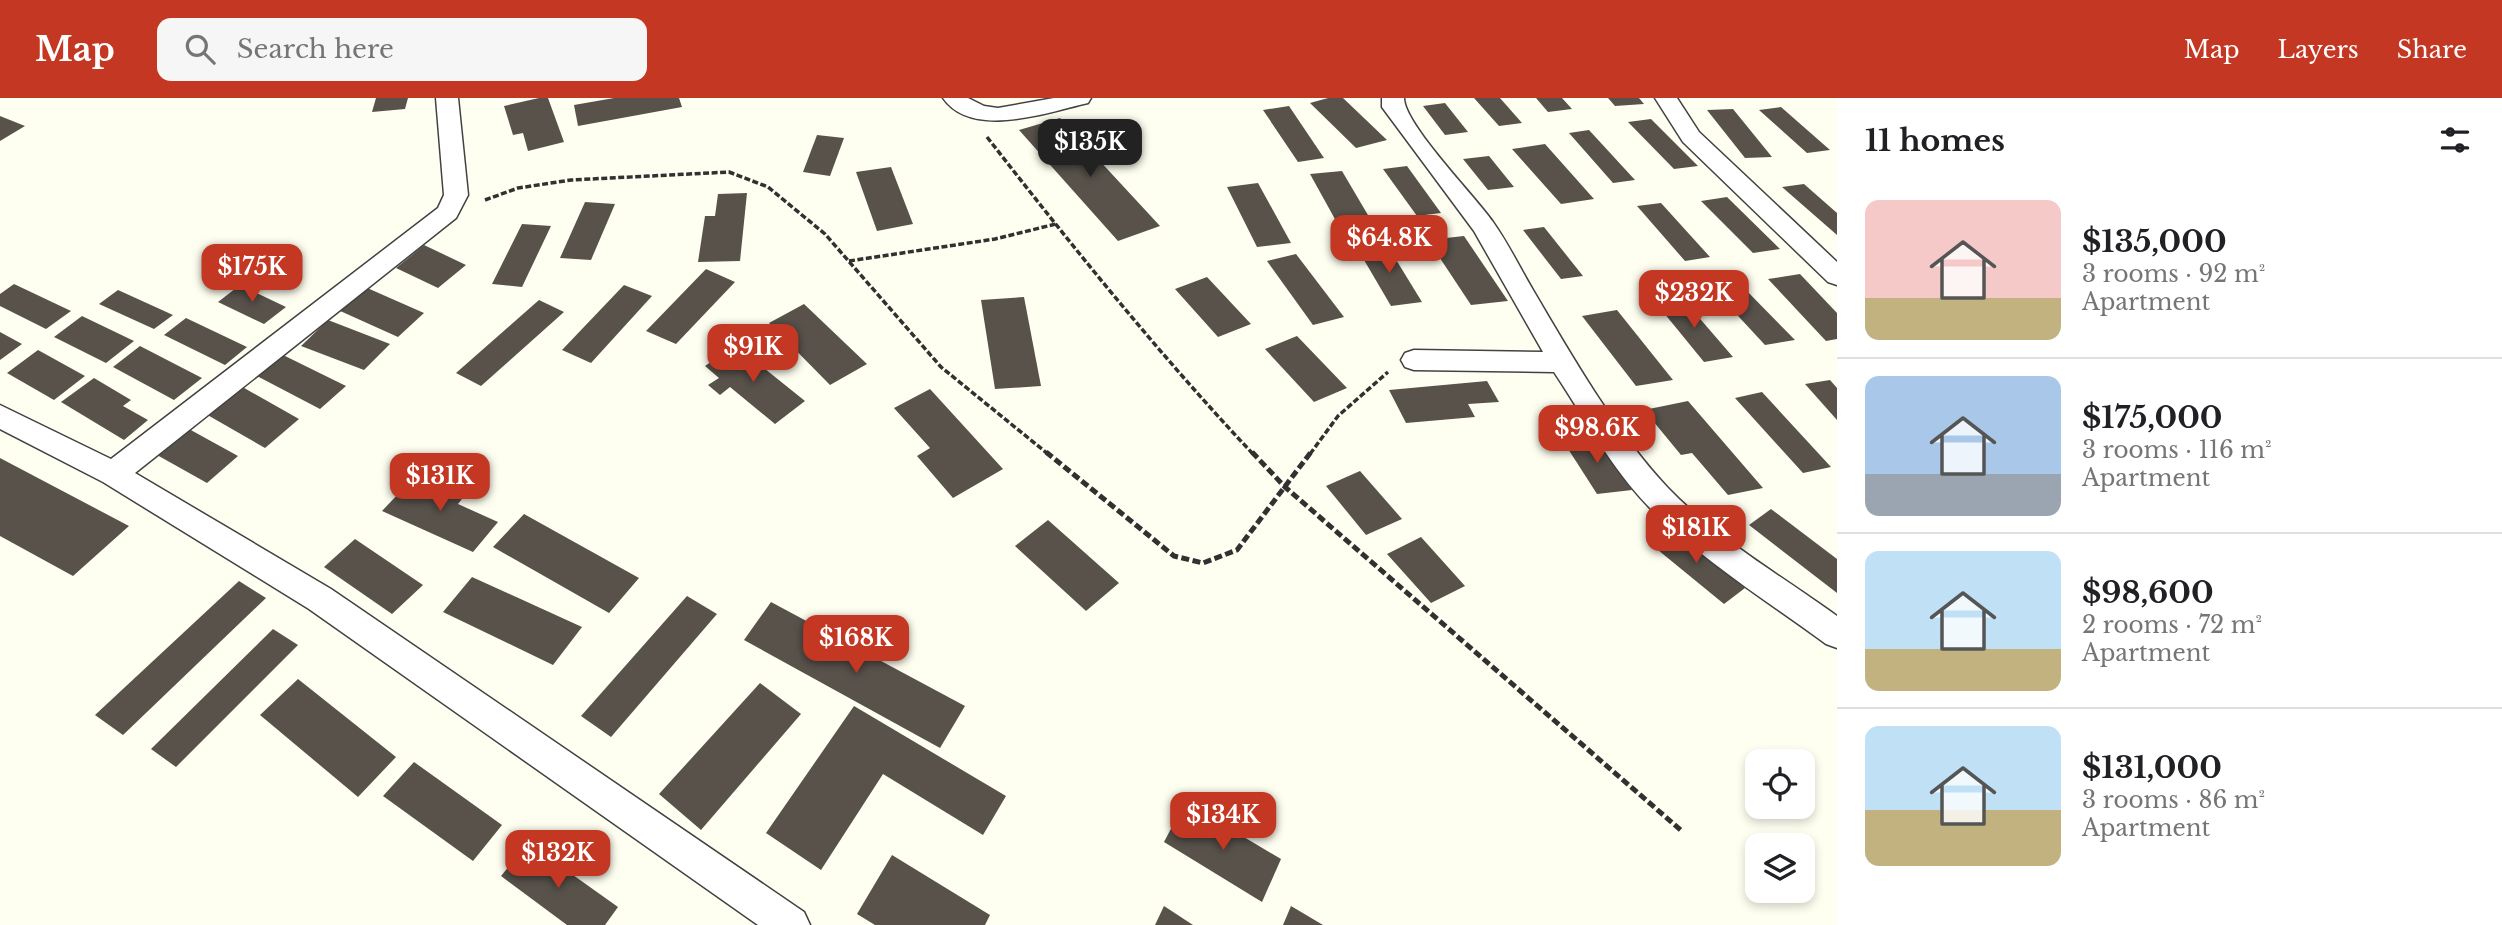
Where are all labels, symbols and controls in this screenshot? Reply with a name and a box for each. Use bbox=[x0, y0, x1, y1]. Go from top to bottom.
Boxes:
search box bbox=[157, 18, 647, 81]
text: Map bbox=[35, 29, 115, 70]
icon: search bbox=[181, 30, 219, 68]
text: Search here bbox=[237, 33, 394, 65]
text: Map bbox=[2184, 35, 2240, 64]
text: Layers bbox=[2278, 35, 2359, 64]
text: Share bbox=[2397, 35, 2467, 64]
pin: $135K bbox=[1041, 120, 1139, 179]
icon: filters bbox=[2436, 121, 2474, 159]
text: 11 homes bbox=[1865, 122, 2005, 159]
text: $135K bbox=[1054, 128, 1126, 156]
pin: $64.8K bbox=[1332, 216, 1446, 275]
text: $135,000 bbox=[2082, 223, 2227, 260]
text: $64.8K bbox=[1346, 224, 1432, 252]
icon: home bbox=[1921, 228, 2005, 312]
pin: $175K bbox=[203, 244, 301, 304]
text: $175K bbox=[218, 253, 286, 281]
text: 3 rooms · 92 m² bbox=[2082, 260, 2265, 288]
pin: $232K bbox=[1645, 271, 1743, 330]
text: $232K bbox=[1655, 279, 1733, 307]
text: Apartment bbox=[2082, 288, 2210, 316]
pin: $91K bbox=[712, 324, 794, 384]
text: $91K bbox=[723, 333, 783, 361]
text: $175,000 bbox=[2082, 399, 2223, 436]
icon: home bbox=[1921, 404, 2005, 488]
pin: $98.6K bbox=[1540, 406, 1654, 465]
text: $98.6K bbox=[1554, 414, 1640, 442]
text: 3 rooms · 116 m² bbox=[2082, 436, 2272, 464]
pin: $131K bbox=[391, 454, 489, 513]
text: $131K bbox=[406, 462, 474, 490]
text: Apartment bbox=[2082, 464, 2210, 492]
pin: $181K bbox=[1647, 505, 1745, 565]
text: $181K bbox=[1662, 514, 1730, 542]
text: $98,600 bbox=[2082, 574, 2214, 611]
icon: home bbox=[1921, 579, 2005, 663]
text: 2 rooms · 72 m² bbox=[2082, 611, 2262, 639]
pin: $168K bbox=[807, 616, 905, 675]
text: $168K bbox=[819, 624, 893, 652]
text: Apartment bbox=[2082, 639, 2210, 667]
map controls bbox=[1745, 749, 1815, 903]
button: locate bbox=[1745, 749, 1815, 819]
text: $131,000 bbox=[2082, 749, 2222, 786]
icon: home bbox=[1921, 754, 2005, 838]
text: 3 rooms · 86 m² bbox=[2082, 786, 2265, 814]
pin: $134K bbox=[1174, 792, 1272, 852]
text: $134K bbox=[1186, 801, 1260, 829]
text: Apartment bbox=[2082, 814, 2210, 842]
pin: $132K bbox=[509, 830, 607, 890]
button: layers bbox=[1745, 833, 1815, 903]
text: $132K bbox=[521, 839, 595, 867]

